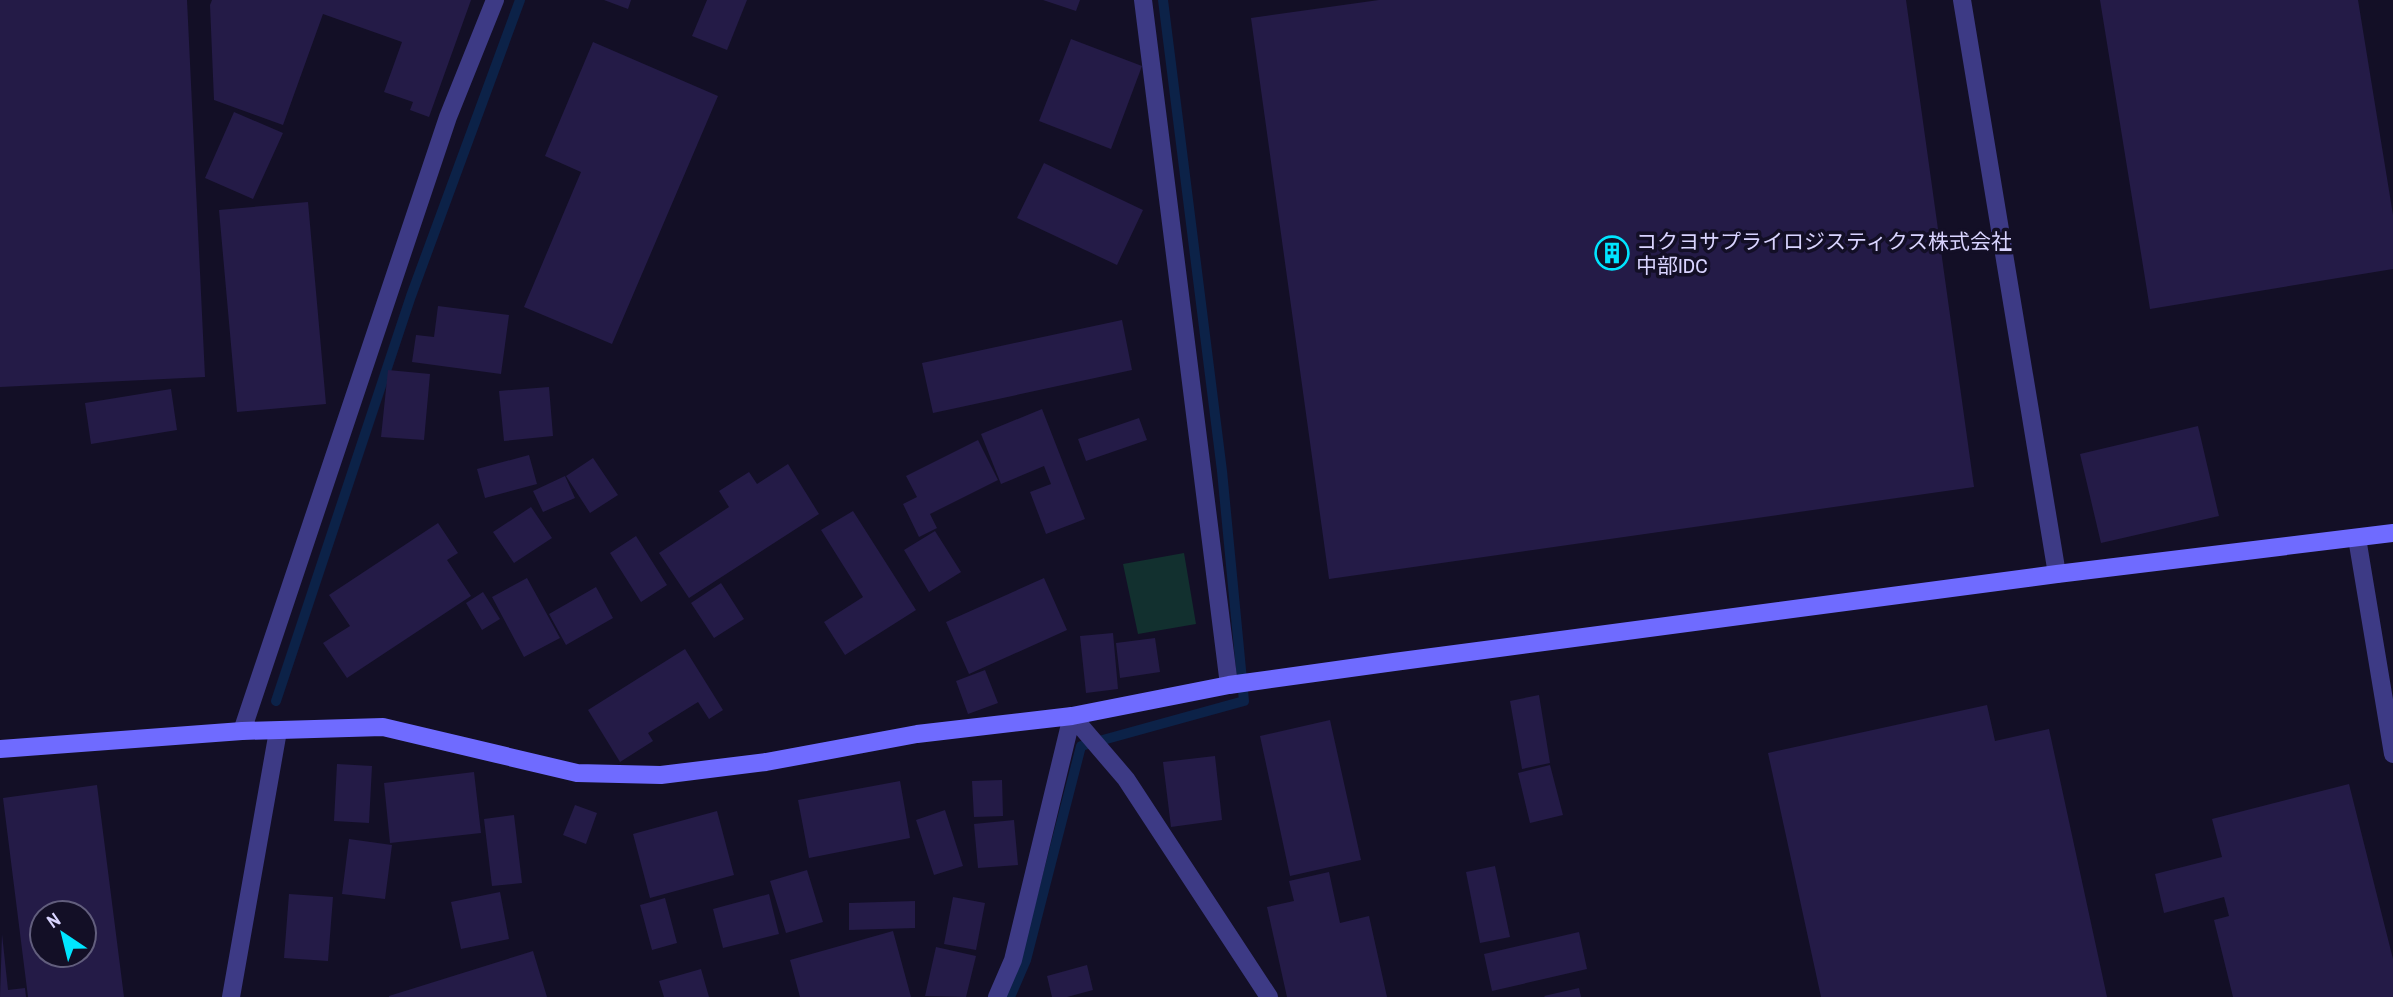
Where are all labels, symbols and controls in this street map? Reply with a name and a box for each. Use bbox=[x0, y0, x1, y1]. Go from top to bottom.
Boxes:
place label: コクヨサプライロジスティクス株式会社 中部IDC bbox=[1636, 227, 2012, 280]
building icon: コクヨサプライロジスティクス株式会社 中部IDC bbox=[1593, 234, 1631, 272]
north arrow bbox=[28, 899, 98, 969]
text: N bbox=[41, 906, 65, 934]

